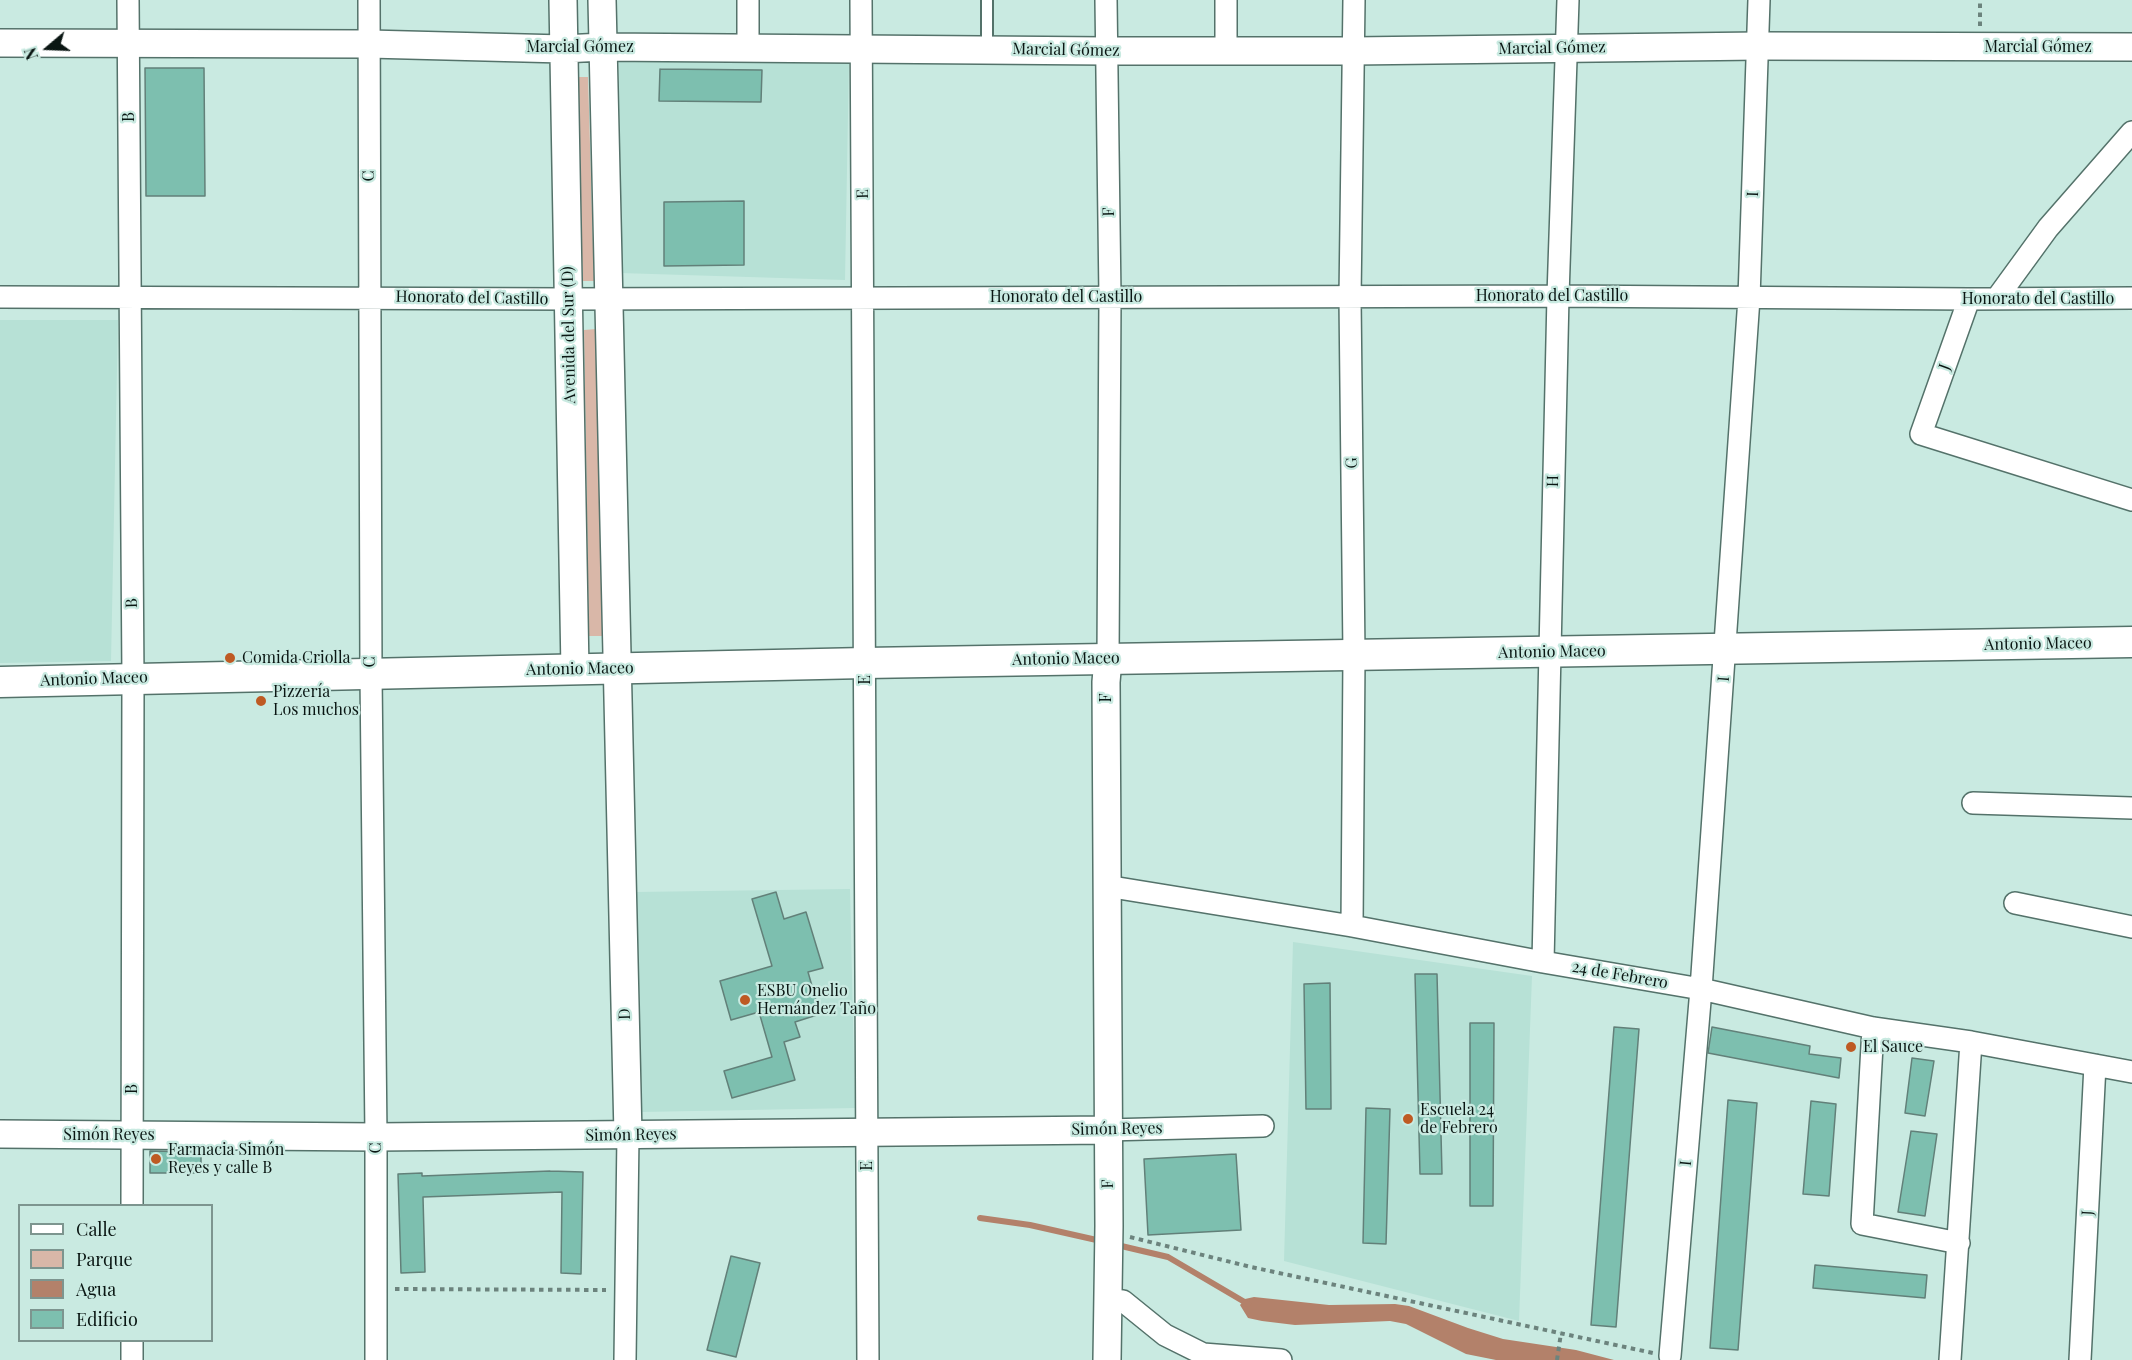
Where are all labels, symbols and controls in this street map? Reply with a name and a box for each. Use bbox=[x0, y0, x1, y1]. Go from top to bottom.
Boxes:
north arrow bbox=[18, 18, 78, 78]
street label: Marcial Gómez bbox=[526, 37, 634, 57]
street label: Marcial Gómez bbox=[1498, 37, 1606, 59]
street label: Marcial Gómez bbox=[1984, 37, 2092, 57]
street label: Marcial Gómez bbox=[1012, 39, 1120, 61]
text: N bbox=[19, 45, 42, 63]
street label: B bbox=[119, 112, 139, 122]
street label: C bbox=[359, 170, 379, 182]
street label: E bbox=[853, 189, 873, 199]
street label: I bbox=[1743, 191, 1763, 197]
street label: F bbox=[1099, 207, 1119, 217]
street label: Avenida del Sur (D) bbox=[558, 266, 580, 404]
street label: Honorato del Castillo bbox=[1476, 286, 1628, 306]
street label: Honorato del Castillo bbox=[396, 287, 548, 309]
street label: Honorato del Castillo bbox=[990, 287, 1142, 307]
street label: Honorato del Castillo bbox=[1962, 289, 2114, 309]
street label: J bbox=[1935, 361, 1955, 373]
street label: G bbox=[1342, 457, 1362, 469]
street label: H bbox=[1543, 475, 1563, 487]
street label: B bbox=[122, 598, 142, 608]
street label: Antonio Maceo bbox=[1984, 633, 2092, 655]
street label: Antonio Maceo bbox=[1498, 641, 1606, 663]
place label: Comida Criolla bbox=[242, 648, 350, 668]
street label: Antonio Maceo bbox=[1012, 648, 1120, 670]
marker: Comida Criolla bbox=[223, 651, 237, 665]
street label: C bbox=[360, 656, 380, 668]
street label: Antonio Maceo bbox=[526, 658, 634, 680]
street label: Antonio Maceo bbox=[40, 668, 148, 690]
street label: E bbox=[855, 675, 875, 685]
street label: I bbox=[1714, 676, 1734, 682]
place label: Pizzería Los muchos bbox=[273, 682, 359, 720]
street label: F bbox=[1096, 693, 1116, 703]
marker: Pizzería Los muchos bbox=[254, 694, 268, 708]
street label: 24 de Febrero bbox=[1570, 957, 1670, 993]
place label: ESBU Onelio Hernández Taño bbox=[757, 981, 876, 1019]
marker: ESBU Onelio Hernández Taño bbox=[738, 993, 752, 1007]
street label: D bbox=[615, 1008, 635, 1020]
place label: El Sauce bbox=[1863, 1037, 1923, 1057]
marker: El Sauce bbox=[1844, 1040, 1858, 1054]
street label: B bbox=[122, 1084, 142, 1094]
place label: Escuela 24 de Febrero bbox=[1420, 1100, 1498, 1138]
marker: Escuela 24 de Febrero bbox=[1401, 1112, 1415, 1126]
street label: Simón Reyes bbox=[1071, 1119, 1163, 1139]
street label: Simón Reyes bbox=[63, 1125, 155, 1145]
street label: Simón Reyes bbox=[585, 1125, 677, 1145]
place label: Farmacia Simón Reyes y calle B bbox=[168, 1140, 284, 1178]
street label: C bbox=[366, 1142, 386, 1154]
marker: Farmacia Simón Reyes y calle B bbox=[149, 1152, 163, 1166]
street label: I bbox=[1676, 1159, 1696, 1167]
street label: E bbox=[857, 1161, 877, 1171]
street label: F bbox=[1098, 1179, 1118, 1189]
legend bbox=[18, 1204, 213, 1342]
street label: J bbox=[2078, 1210, 2098, 1216]
text: Calle bbox=[76, 1217, 117, 1241]
text: Parque bbox=[76, 1247, 133, 1271]
text: Agua bbox=[76, 1277, 116, 1301]
text: Edificio bbox=[76, 1307, 138, 1331]

